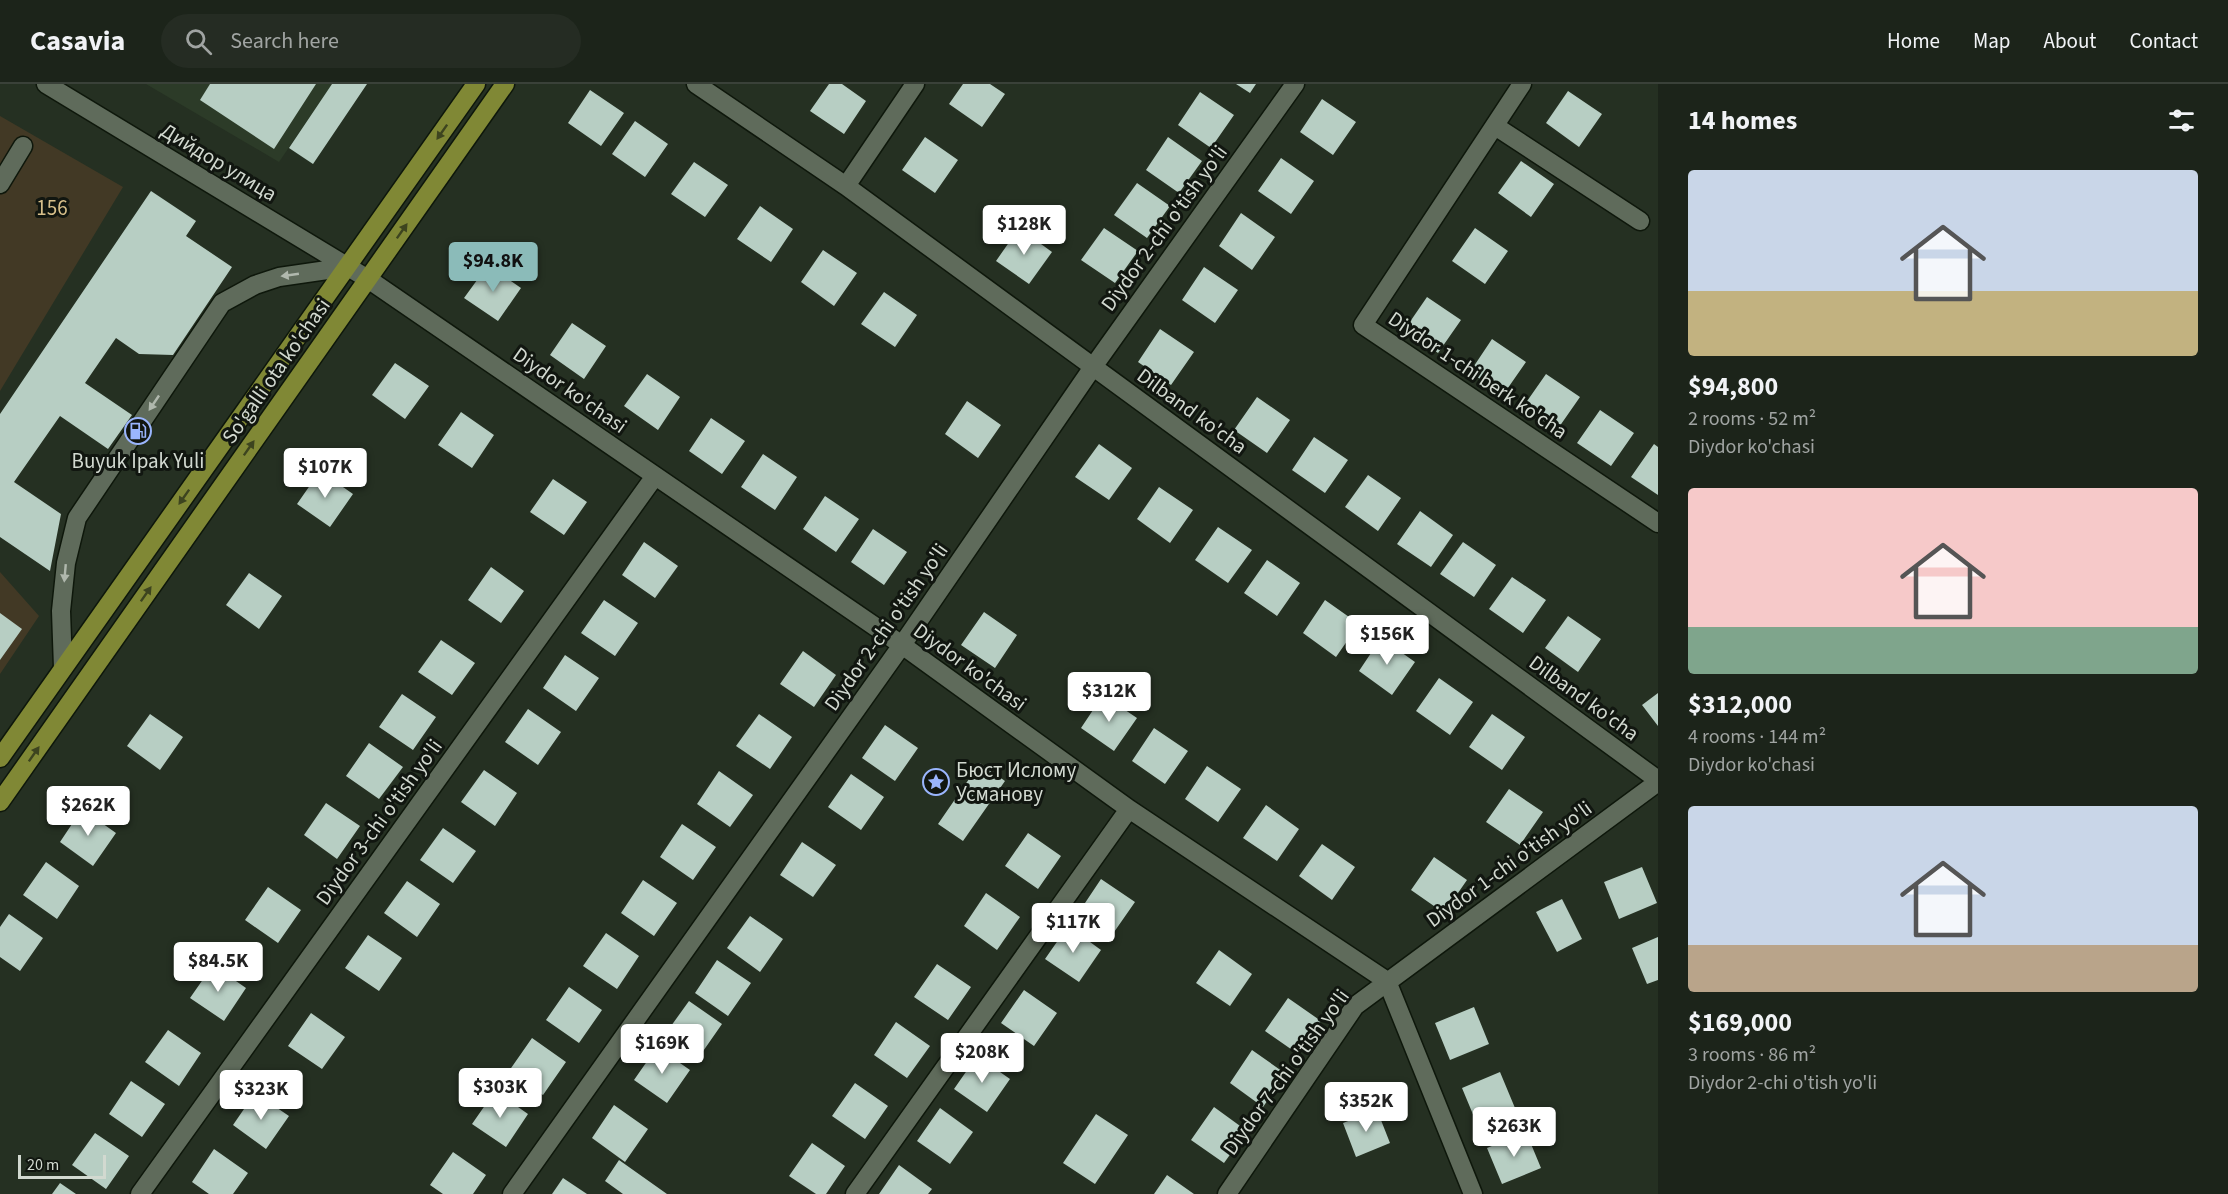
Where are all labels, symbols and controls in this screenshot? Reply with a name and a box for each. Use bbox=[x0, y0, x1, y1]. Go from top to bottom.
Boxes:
search box bbox=[161, 14, 581, 68]
text: Casavia bbox=[30, 21, 125, 61]
icon: search bbox=[182, 25, 215, 58]
text: Search here bbox=[230, 25, 339, 57]
text: Home bbox=[1887, 26, 1940, 56]
text: Map bbox=[1973, 26, 2011, 56]
text: About bbox=[2044, 26, 2096, 56]
text: Contact bbox=[2129, 26, 2198, 56]
text: 14 homes bbox=[1688, 102, 1797, 139]
icon: filters bbox=[2165, 104, 2198, 137]
street label: Дийдор улица bbox=[155, 115, 283, 209]
one-way arrow bbox=[436, 123, 448, 139]
street label: Diydor 2-chi o'tish yo'li bbox=[1093, 139, 1235, 317]
park label: 156 bbox=[36, 193, 68, 223]
pin: $128K bbox=[982, 205, 1066, 256]
icon: home bbox=[1889, 209, 1997, 317]
text: $128K bbox=[997, 210, 1051, 238]
one-way arrow bbox=[396, 223, 408, 239]
pin: $94.8K bbox=[444, 242, 542, 293]
text: $94.8K bbox=[463, 247, 523, 275]
one-way arrow bbox=[280, 271, 299, 280]
street label: So'galli ota ko'chasi bbox=[215, 292, 337, 450]
street label: Diydor 1-chi berk ko'cha bbox=[1382, 304, 1574, 446]
street label: Diydor ko'chasi bbox=[507, 339, 633, 441]
street label: Dilband ko'cha bbox=[1131, 361, 1253, 461]
text: $94,800 bbox=[1688, 368, 1778, 405]
one-way arrow bbox=[149, 395, 160, 412]
text: 2 rooms · 52 m² bbox=[1688, 405, 1816, 433]
fuel station icon: Buyuk Ipak Yuli bbox=[123, 416, 153, 446]
text: Diydor ko'chasi bbox=[1688, 433, 1815, 461]
one-way arrow bbox=[243, 441, 255, 457]
place label: Buyuk Ipak Yuli bbox=[72, 446, 204, 476]
pin: $107K bbox=[283, 448, 367, 499]
text: $107K bbox=[298, 453, 352, 481]
one-way arrow bbox=[179, 489, 190, 505]
icon: home bbox=[1889, 527, 1997, 635]
street label: Diydor 2-chi o'tish yo'li bbox=[817, 537, 955, 717]
one-way arrow bbox=[60, 564, 70, 583]
one-way arrow bbox=[140, 587, 152, 603]
pin: $156K bbox=[1345, 615, 1429, 666]
street label: Diydor ko'chasi bbox=[907, 616, 1033, 718]
text: $156K bbox=[1360, 620, 1414, 648]
street label: Dilband ko'cha bbox=[1523, 648, 1645, 748]
pin: $312K bbox=[1067, 672, 1151, 723]
text: $312K bbox=[1082, 677, 1136, 705]
text: $312,000 bbox=[1688, 686, 1792, 723]
text: 4 rooms · 144 m² bbox=[1688, 723, 1826, 751]
street label: Diydor 3-chi o'tish yo'li bbox=[308, 733, 450, 911]
one-way arrow bbox=[28, 746, 39, 762]
text: Diydor ko'chasi bbox=[1688, 751, 1815, 779]
place label: Бюст Ислому Усманову bbox=[956, 755, 1076, 809]
place icon: Бюст Ислому Усманову bbox=[921, 767, 951, 797]
pin: $262K bbox=[46, 786, 130, 837]
text: $262K bbox=[61, 791, 115, 819]
street label: Diydor 1-chi o'tish yo'li bbox=[1420, 793, 1598, 935]
icon: home bbox=[1889, 845, 1997, 953]
pin: $117K bbox=[1031, 903, 1115, 954]
text: $117K bbox=[1046, 908, 1100, 936]
pin: $84.5K bbox=[169, 942, 267, 993]
text: $84.5K bbox=[188, 947, 248, 975]
street label: Diydor 7-chi o'tish yo'li bbox=[1215, 983, 1357, 1161]
text: $169,000 bbox=[1688, 1004, 1792, 1041]
pin: $169K bbox=[620, 1024, 704, 1075]
text: $169K bbox=[635, 1029, 689, 1057]
pin: $208K bbox=[940, 1033, 1024, 1084]
text: $208K bbox=[955, 1038, 1009, 1066]
text: 3 rooms · 86 m² bbox=[1688, 1041, 1816, 1069]
pin: $303K bbox=[458, 1068, 542, 1119]
text: Diydor 2-chi o'tish yo'li bbox=[1688, 1069, 1877, 1097]
pin: $323K bbox=[219, 1070, 303, 1121]
text: $303K bbox=[473, 1073, 527, 1101]
text: $323K bbox=[234, 1075, 288, 1103]
pin: $352K bbox=[1324, 1082, 1408, 1133]
text: $352K bbox=[1339, 1087, 1393, 1115]
pin: $263K bbox=[1472, 1107, 1556, 1158]
text: $263K bbox=[1487, 1112, 1541, 1140]
scale bar bbox=[18, 1152, 106, 1180]
text: 20 m bbox=[27, 1154, 59, 1176]

